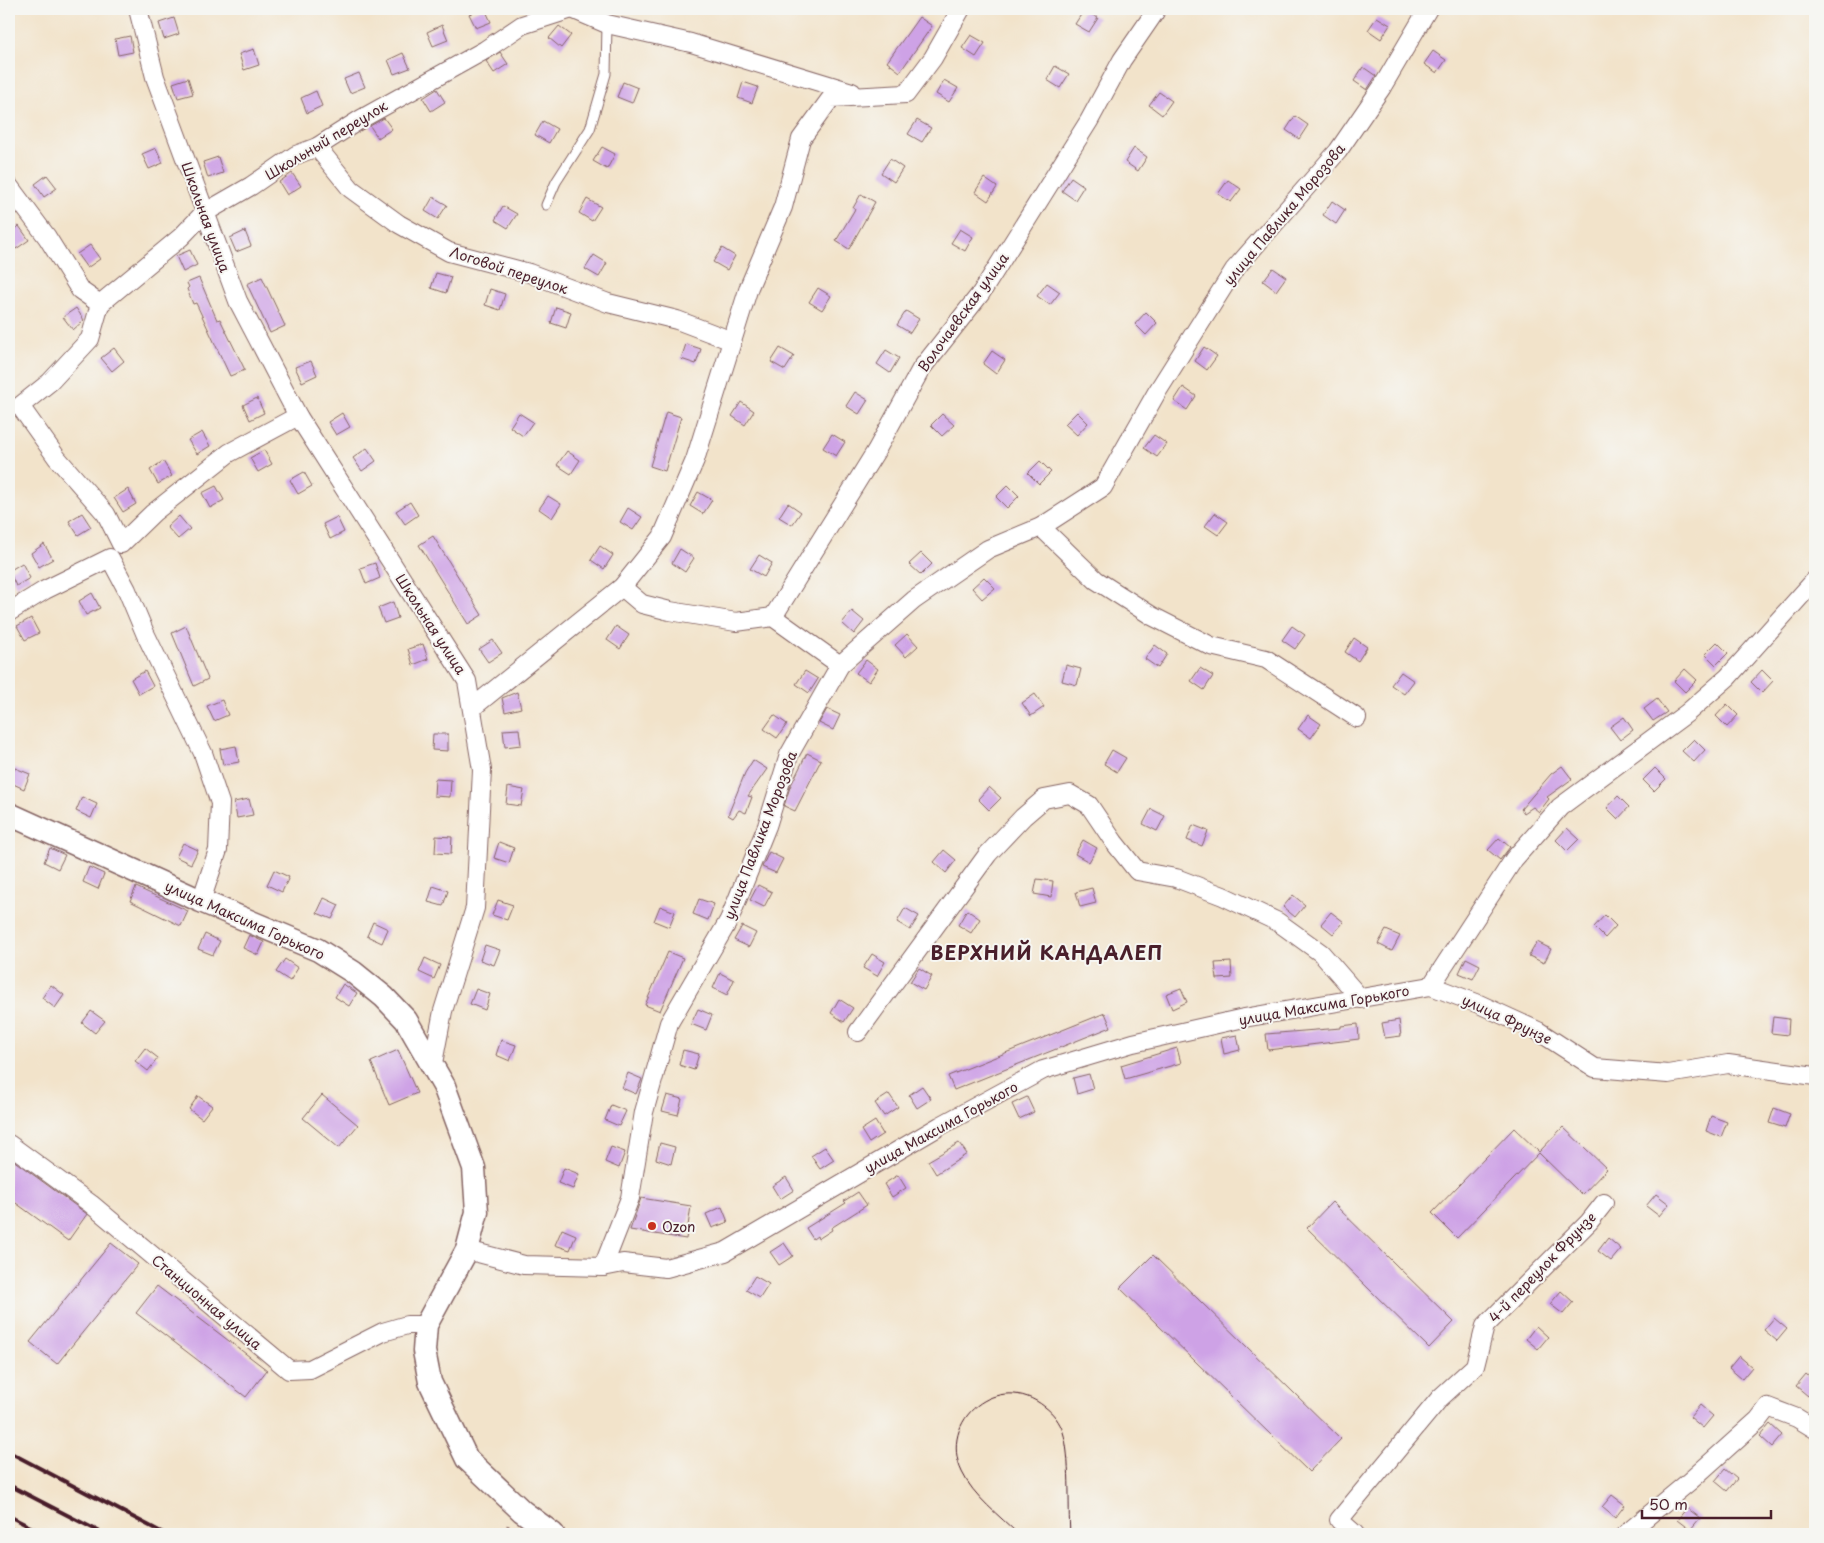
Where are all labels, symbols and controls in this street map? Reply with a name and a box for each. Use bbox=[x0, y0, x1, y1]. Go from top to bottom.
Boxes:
street label: Школьный переулок bbox=[261, 95, 392, 185]
street label: улица Павлика Морозова bbox=[1218, 138, 1350, 289]
street label: Школьная улица bbox=[176, 159, 236, 275]
street label: Логовой переулок bbox=[447, 241, 572, 299]
street label: Волочаевская улица bbox=[913, 248, 1014, 376]
street label: Школьная улица bbox=[391, 570, 472, 679]
street label: улица Павлика Морозова bbox=[718, 747, 802, 922]
street label: улица Максима Горького bbox=[162, 875, 328, 965]
district label: ВЕРХНИЙ КАНДАЛЕП bbox=[930, 938, 1164, 966]
street label: улица Максима Горького bbox=[1237, 980, 1411, 1030]
street label: улица Фрунзе bbox=[1459, 989, 1555, 1049]
street label: улица Максима Горького bbox=[860, 1076, 1022, 1178]
street label: 4-й переулок Фрунзе bbox=[1484, 1207, 1600, 1327]
place label: Ozon bbox=[662, 1216, 695, 1237]
marker: Ozon bbox=[646, 1220, 658, 1232]
street label: Станционная улица bbox=[147, 1250, 267, 1355]
scale bar bbox=[1642, 1488, 1770, 1520]
text: 50 m bbox=[1649, 1492, 1688, 1515]

